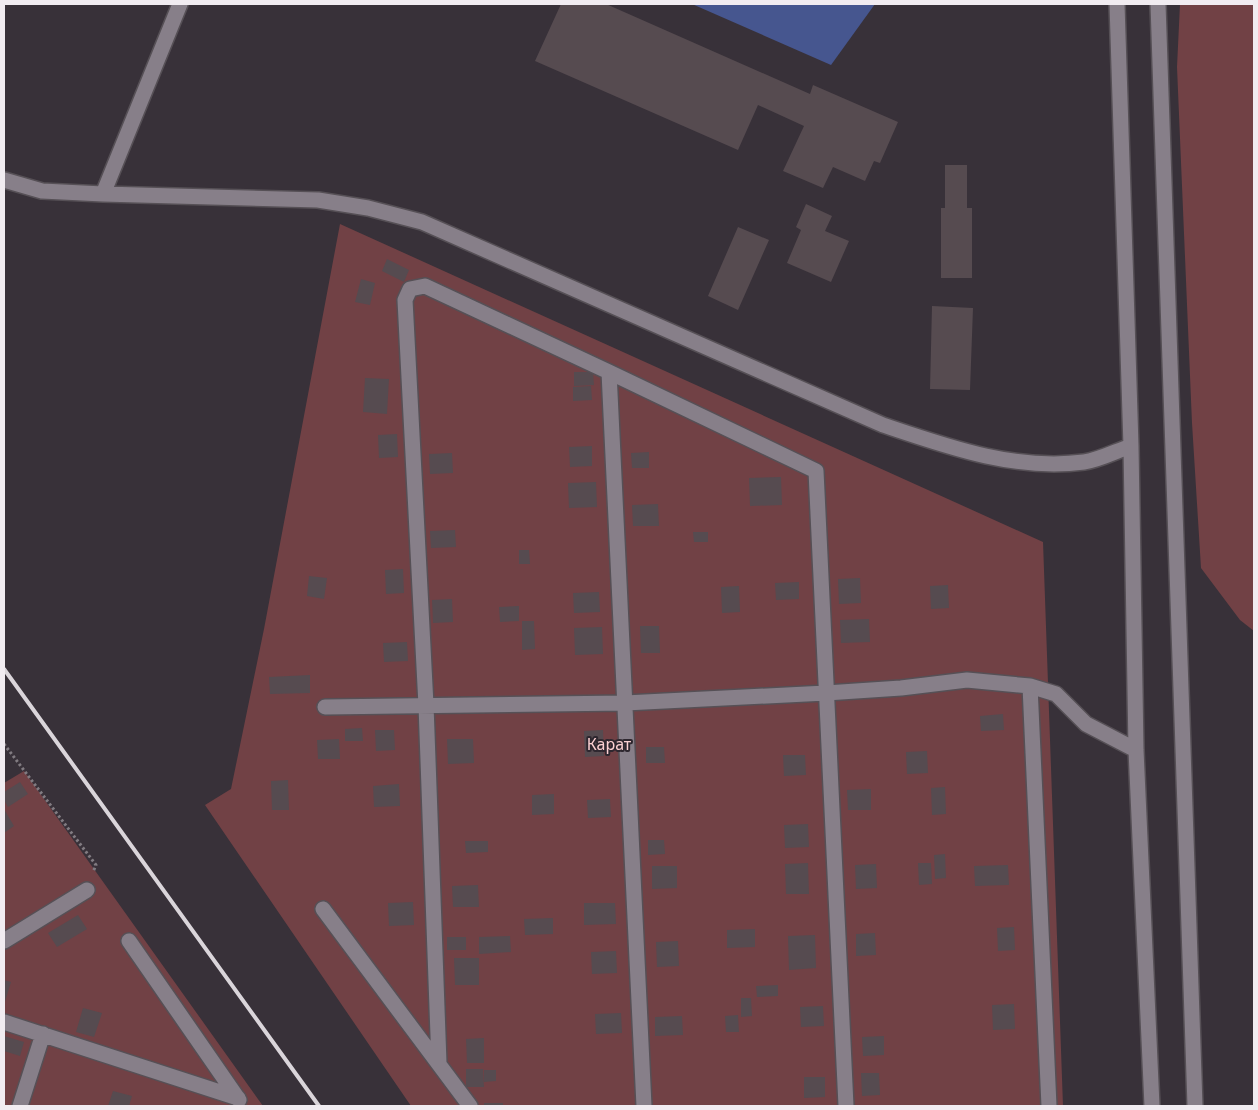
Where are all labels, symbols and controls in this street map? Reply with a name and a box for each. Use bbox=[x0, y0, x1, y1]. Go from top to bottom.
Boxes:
park label: Карат bbox=[587, 733, 632, 755]

